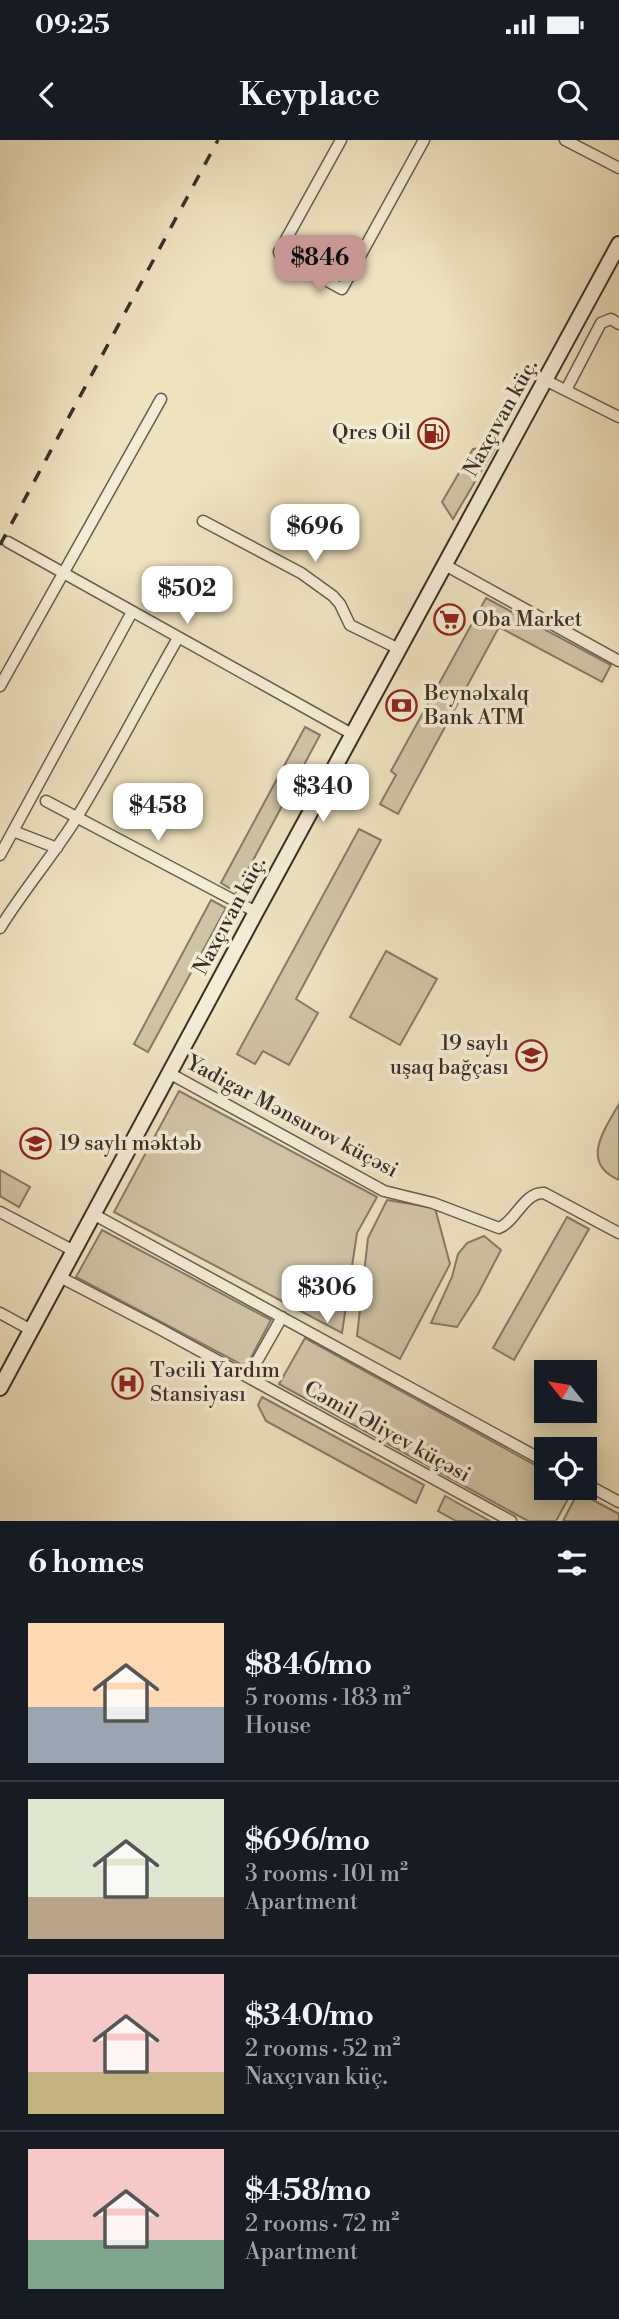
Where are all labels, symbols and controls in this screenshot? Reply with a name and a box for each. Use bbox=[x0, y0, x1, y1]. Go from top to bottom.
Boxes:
text: 09:25 bbox=[35, 9, 110, 41]
text: Keyplace bbox=[239, 75, 380, 115]
icon: back bbox=[28, 76, 66, 114]
icon: search bbox=[553, 76, 591, 114]
pin: $846 bbox=[279, 236, 361, 295]
text: $846 bbox=[291, 244, 349, 272]
street label: Naxçıvan küç. bbox=[458, 355, 544, 481]
fuel station icon: Qres Oil bbox=[417, 416, 451, 450]
place label: Qres Oil bbox=[332, 420, 411, 446]
pin: $696 bbox=[274, 504, 356, 564]
text: $696 bbox=[286, 513, 344, 541]
pin: $502 bbox=[146, 566, 228, 626]
text: $502 bbox=[158, 575, 216, 603]
supermarket icon: Oba Market bbox=[432, 603, 466, 637]
place label: Oba Market bbox=[472, 607, 583, 633]
place label: Beynəlxalq Bank ATM bbox=[423, 681, 529, 731]
bank icon: Beynəlxalq Bank ATM bbox=[384, 689, 418, 723]
pin: $340 bbox=[282, 764, 364, 824]
text: $340 bbox=[293, 773, 353, 801]
pin: $458 bbox=[117, 784, 199, 843]
text: $458 bbox=[129, 792, 187, 820]
street label: Naxçıvan küç. bbox=[188, 852, 272, 980]
place label: 19 saylı uşaq bağçası bbox=[390, 1031, 509, 1081]
school or university icon: 19 saylı uşaq bağçası bbox=[515, 1039, 549, 1073]
street label: Yadigar Mənsurov küçəsi bbox=[181, 1050, 402, 1184]
school or university icon: 19 saylı məktəb bbox=[19, 1127, 53, 1161]
place label: 19 saylı məktəb bbox=[59, 1131, 202, 1157]
pin: $306 bbox=[286, 1266, 368, 1325]
text: $306 bbox=[298, 1274, 356, 1302]
place label: Təcili Yardım Stansiyası bbox=[150, 1358, 280, 1408]
north arrow bbox=[534, 1360, 597, 1423]
map controls bbox=[534, 1360, 597, 1500]
hospital icon: Təcili Yardım Stansiyası bbox=[110, 1366, 144, 1400]
street label: Cəmil Əliyev küçəsi bbox=[299, 1376, 475, 1489]
button: locate bbox=[534, 1437, 597, 1500]
text: 6 homes bbox=[28, 1544, 144, 1582]
icon: filters bbox=[553, 1544, 591, 1582]
text: $846/mo bbox=[245, 1646, 372, 1684]
icon: home bbox=[84, 1651, 168, 1735]
text: 5 rooms · 183 m² bbox=[245, 1684, 411, 1712]
text: House bbox=[245, 1712, 311, 1740]
text: $696/mo bbox=[245, 1822, 370, 1860]
icon: home bbox=[84, 1827, 168, 1911]
text: 3 rooms · 101 m² bbox=[245, 1860, 408, 1888]
text: Apartment bbox=[245, 1888, 358, 1916]
text: $340/mo bbox=[245, 1997, 374, 2035]
icon: home bbox=[84, 2002, 168, 2086]
text: 2 rooms · 52 m² bbox=[245, 2035, 401, 2063]
text: Naxçıvan küç. bbox=[245, 2063, 388, 2091]
text: $458/mo bbox=[245, 2172, 371, 2210]
icon: home bbox=[84, 2177, 168, 2261]
text: 2 rooms · 72 m² bbox=[245, 2210, 399, 2238]
text: Apartment bbox=[245, 2238, 358, 2266]

